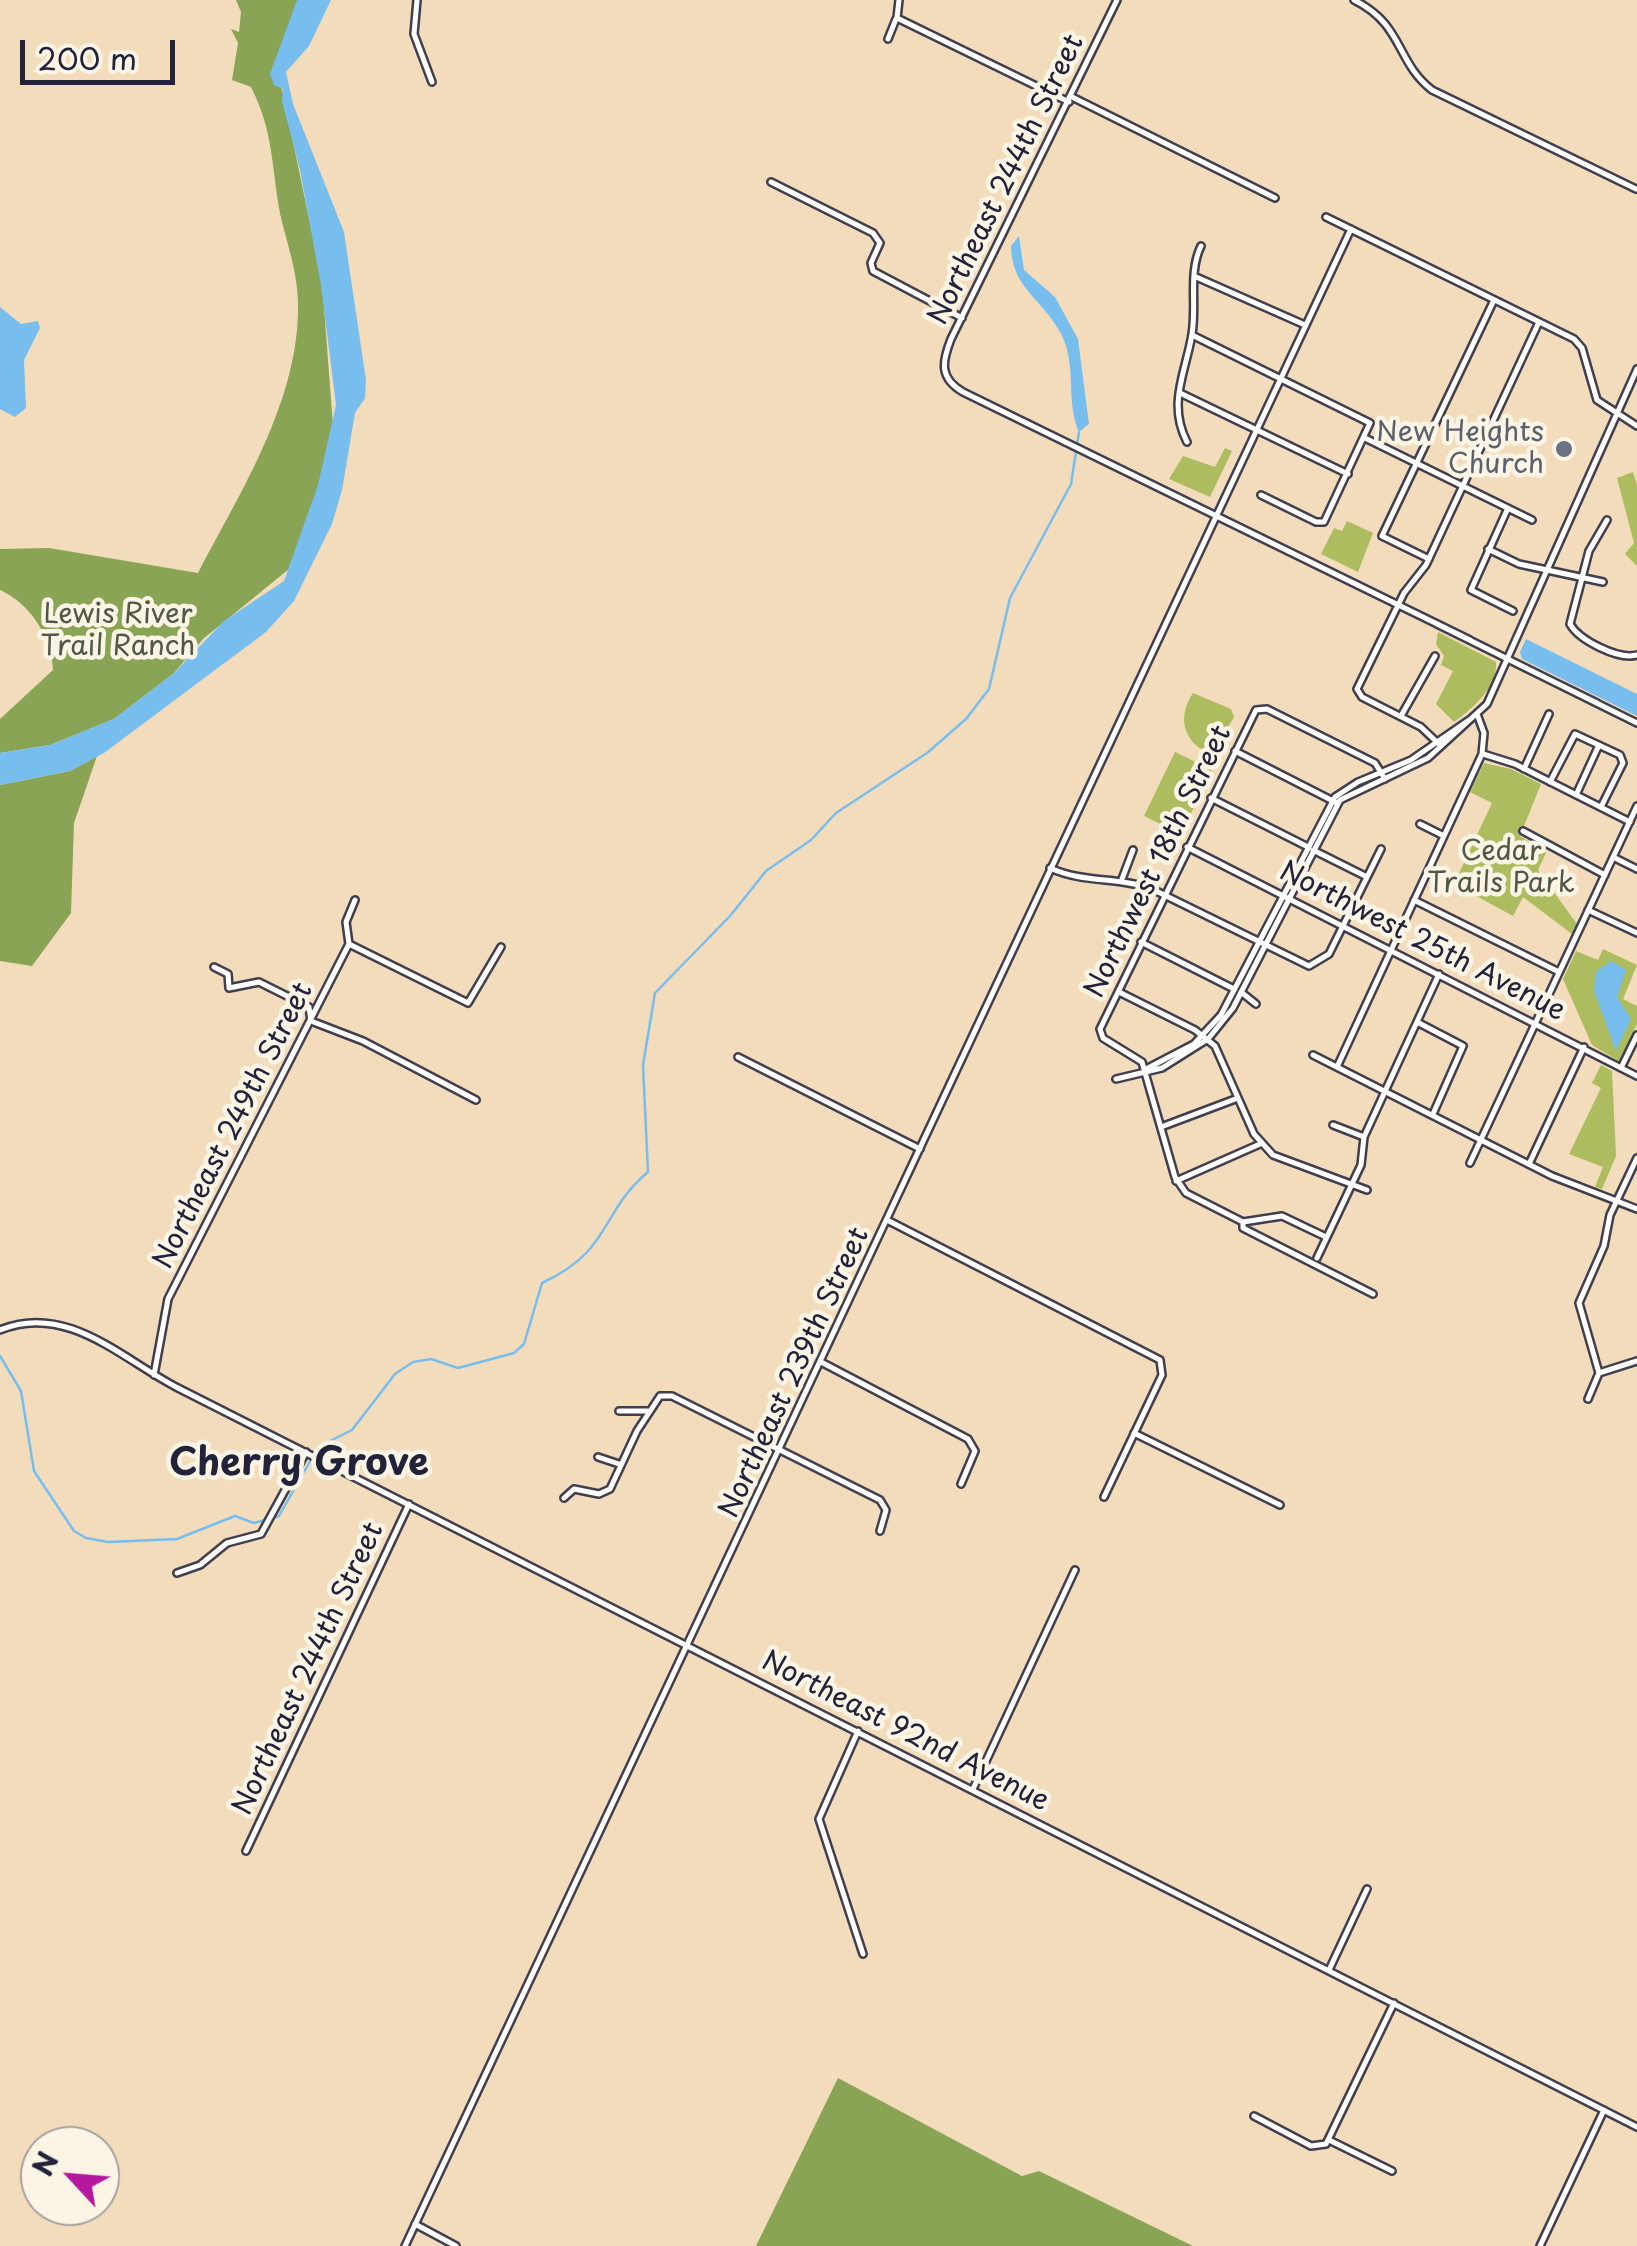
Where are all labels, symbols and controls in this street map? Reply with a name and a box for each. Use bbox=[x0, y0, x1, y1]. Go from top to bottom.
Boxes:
scale bar bbox=[25, 20, 180, 82]
street label: Northeast 244th Street bbox=[922, 29, 1092, 331]
text: 200 m bbox=[37, 35, 137, 80]
place label: New Heights Church bbox=[1376, 416, 1544, 482]
marker: New Heights Church bbox=[1553, 438, 1575, 460]
park label: Lewis River Trail Ranch bbox=[41, 598, 195, 664]
street label: Northwest 18th Street bbox=[1078, 720, 1240, 1004]
park label: Cedar Trails Park bbox=[1427, 835, 1575, 901]
street label: Northwest 25th Avenue bbox=[1274, 855, 1570, 1029]
street label: Northeast 249th Street bbox=[147, 977, 321, 1275]
street label: Northeast 239th Street bbox=[713, 1223, 877, 1523]
district label: Cherry Grove bbox=[169, 1442, 429, 1488]
street label: Northeast 244th Street bbox=[226, 1518, 392, 1820]
street label: Northeast 92nd Avenue bbox=[756, 1645, 1054, 1819]
north arrow bbox=[20, 2126, 120, 2226]
text: N bbox=[20, 2144, 69, 2183]

